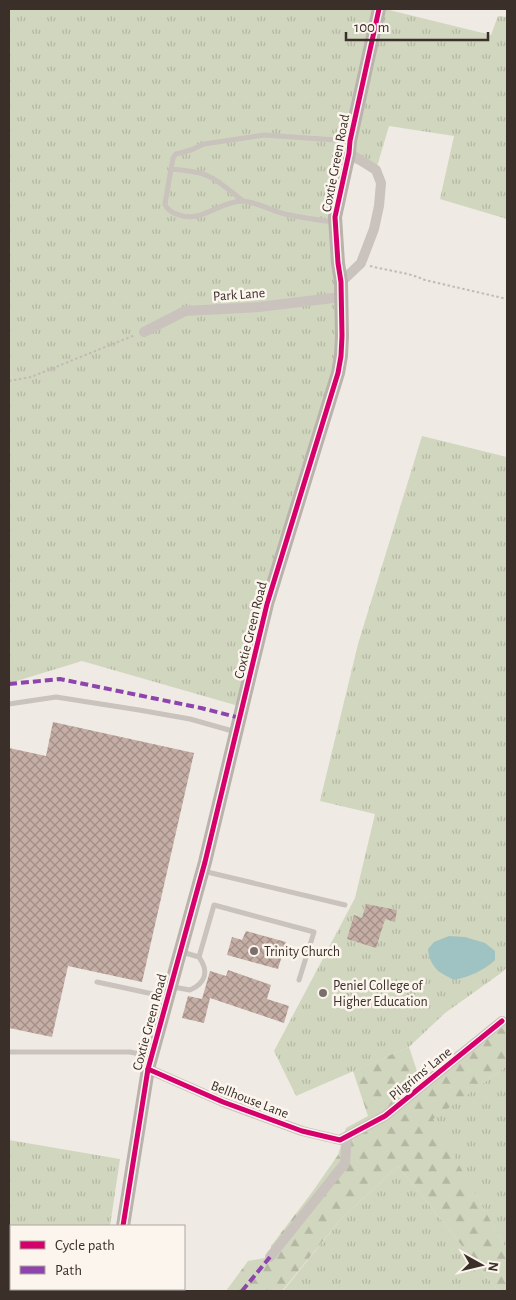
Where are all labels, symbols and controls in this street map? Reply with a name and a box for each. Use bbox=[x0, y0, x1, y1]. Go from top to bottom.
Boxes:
scale bar bbox=[346, 10, 488, 42]
text: 100 m bbox=[354, 20, 389, 35]
street label: Coxtie Green Road bbox=[320, 113, 352, 213]
street label: Park Lane bbox=[212, 286, 266, 304]
street label: Coxtie Green Road bbox=[232, 580, 270, 680]
marker: Trinity Church bbox=[248, 945, 260, 957]
place label: Trinity Church bbox=[264, 945, 340, 959]
street label: Coxtie Green Road bbox=[130, 972, 170, 1072]
place label: Peniel College of Higher Education bbox=[333, 979, 428, 1009]
marker: Peniel College of Higher Education bbox=[317, 987, 329, 999]
street label: Pilgrims' Lane bbox=[387, 1045, 454, 1103]
street label: Bellhouse Lane bbox=[209, 1079, 290, 1121]
legend bbox=[10, 1225, 185, 1290]
text: Cycle path bbox=[55, 1238, 115, 1253]
north arrow bbox=[456, 1240, 506, 1290]
text: N bbox=[485, 1261, 500, 1272]
text: Path bbox=[55, 1263, 82, 1278]

